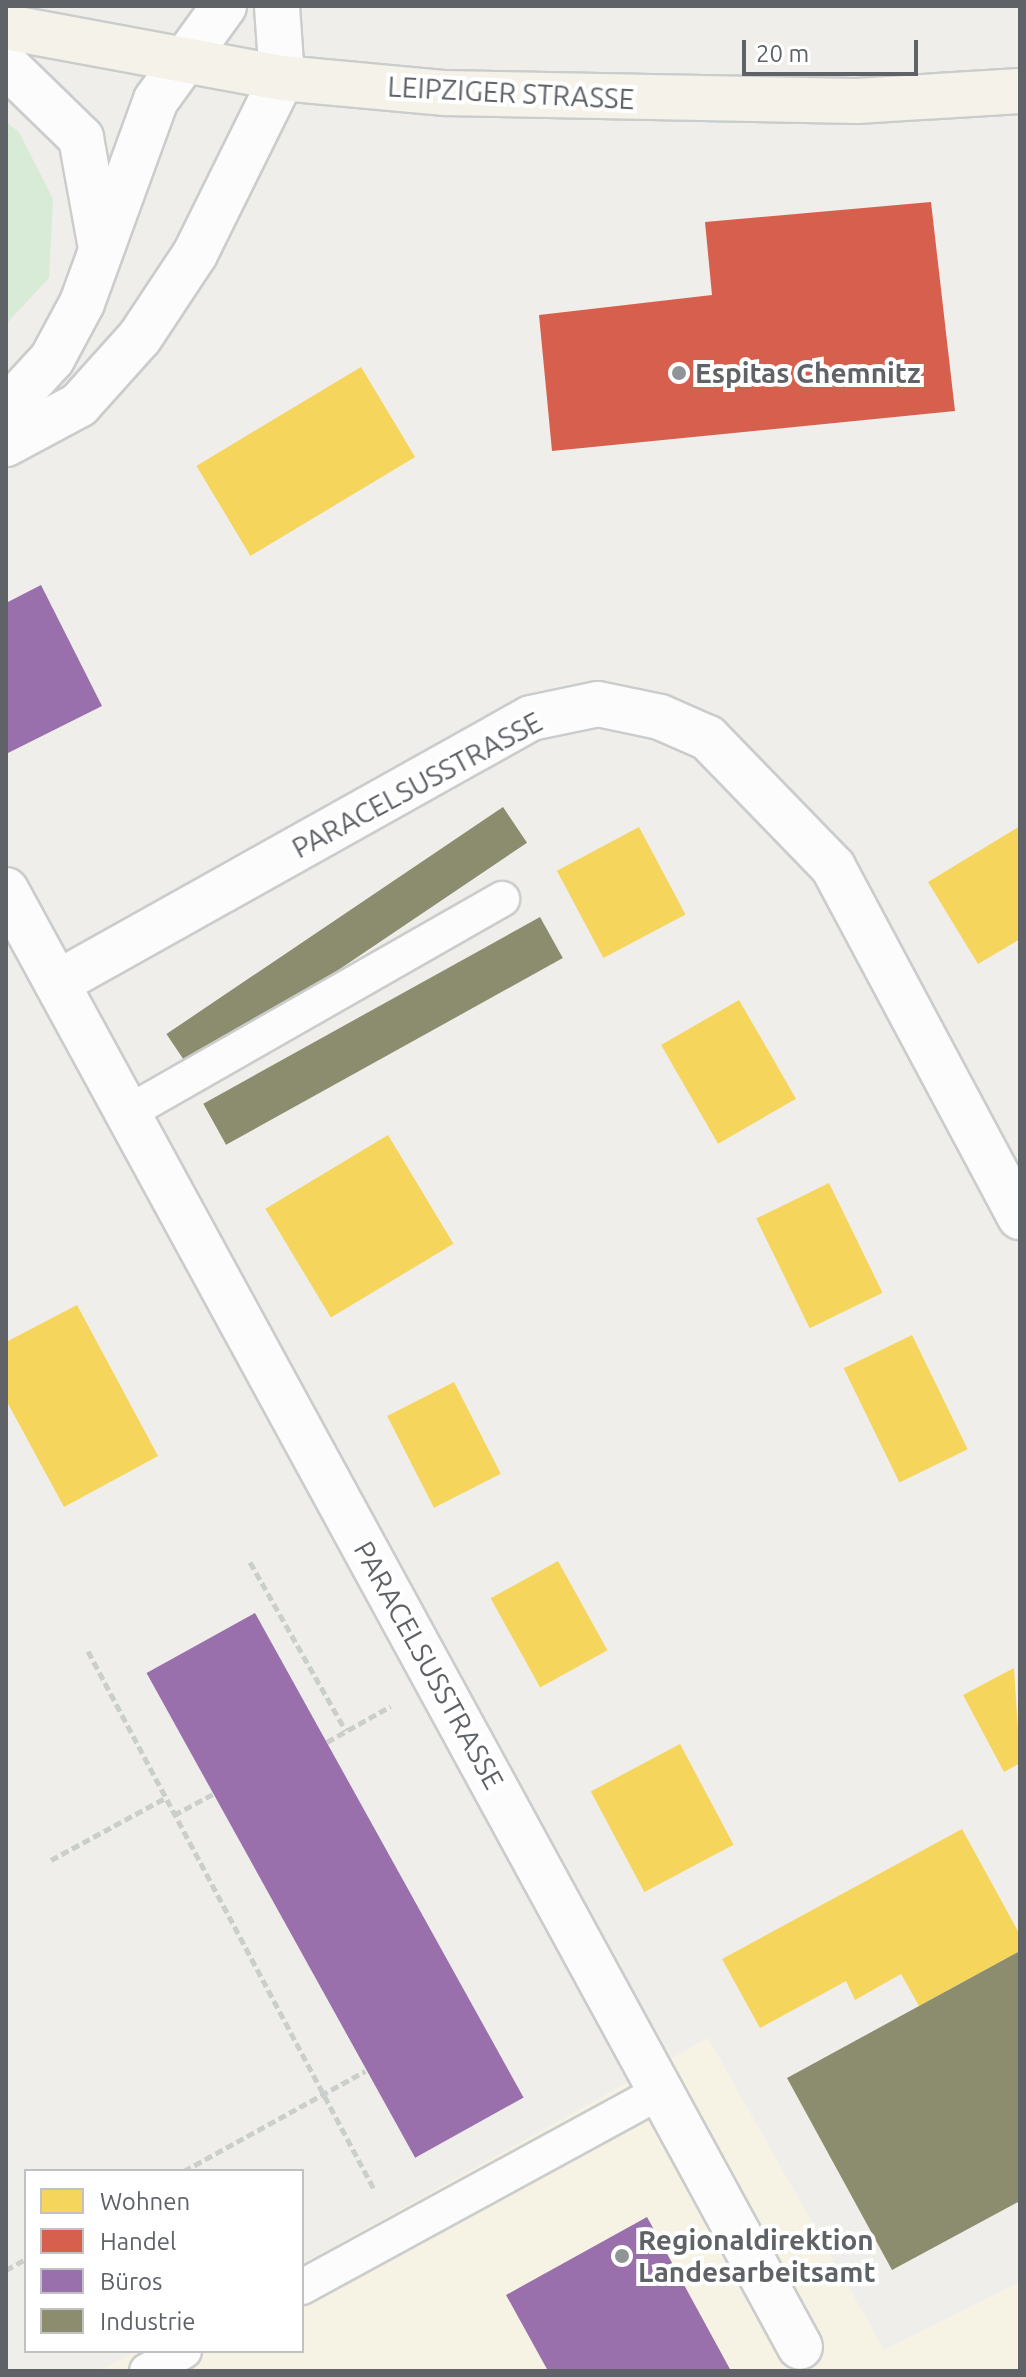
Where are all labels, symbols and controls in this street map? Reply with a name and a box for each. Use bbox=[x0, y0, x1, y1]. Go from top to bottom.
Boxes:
scale bar bbox=[746, 24, 922, 74]
text: 20 m bbox=[756, 40, 809, 67]
street label: LEIPZIGER STRASSE bbox=[387, 70, 635, 116]
place label: Espitas Chemnitz bbox=[695, 356, 921, 390]
marker: Espitas Chemnitz bbox=[670, 364, 688, 382]
street label: PARACELSUSSTRASSE bbox=[286, 705, 548, 865]
street label: PARACELSUSSTRASSE bbox=[347, 1535, 511, 1795]
legend bbox=[24, 2169, 304, 2353]
text: Wohnen bbox=[100, 2188, 190, 2215]
place label: Regionaldirektion Landesarbeitsamt bbox=[638, 2223, 875, 2289]
text: Handel bbox=[100, 2228, 176, 2255]
marker: Regionaldirektion Landesarbeitsamt bbox=[613, 2247, 631, 2265]
text: Büros bbox=[100, 2268, 162, 2295]
text: Industrie bbox=[100, 2308, 196, 2335]

